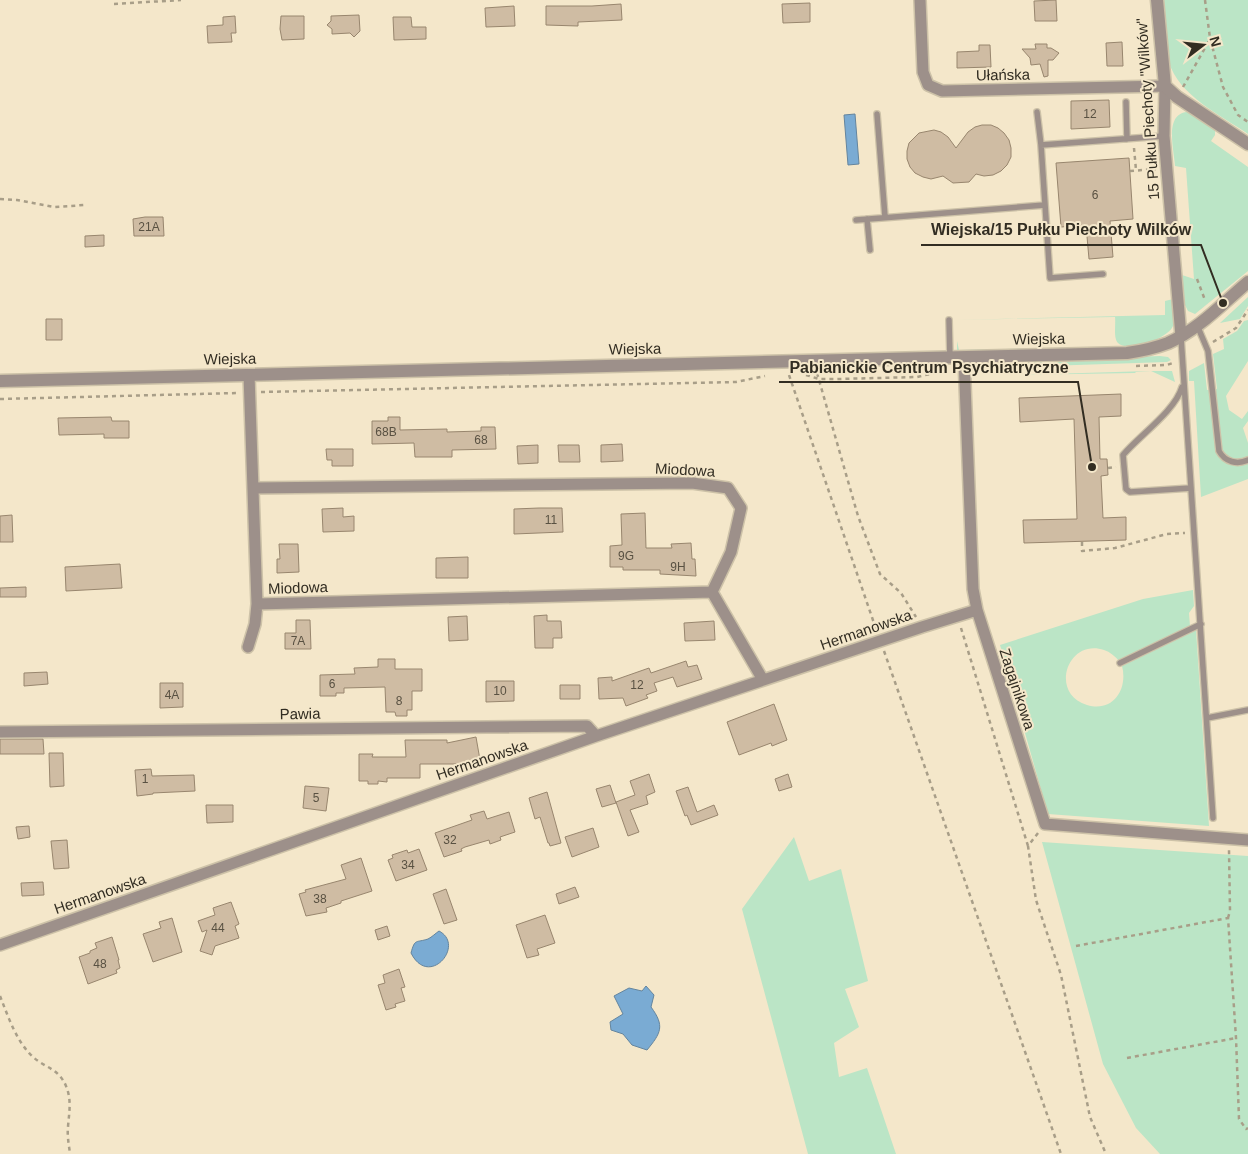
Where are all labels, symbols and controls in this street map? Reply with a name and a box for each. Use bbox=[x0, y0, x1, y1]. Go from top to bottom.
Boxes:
street label: 15 Pułku Piechoty "Wilków" bbox=[1133, 17, 1162, 201]
north arrow bbox=[1178, 20, 1228, 70]
text: N bbox=[1206, 34, 1225, 48]
street label: Ułańska bbox=[976, 66, 1031, 83]
house number: 12 bbox=[1083, 107, 1097, 121]
house number: 6 bbox=[1092, 188, 1099, 202]
callout: Wiejska/15 Pułku Piechoty Wilków bbox=[921, 214, 1201, 245]
house number: 21A bbox=[138, 220, 160, 234]
text: Wiejska/15 Pułku Piechoty Wilków bbox=[931, 221, 1192, 238]
street label: Wiejska bbox=[1013, 330, 1066, 347]
street label: Wiejska bbox=[609, 340, 662, 357]
street label: Wiejska bbox=[204, 350, 257, 367]
callout: Pabianickie Centrum Psychiatryczne bbox=[779, 351, 1078, 382]
text: Pabianickie Centrum Psychiatryczne bbox=[789, 359, 1069, 376]
house number: 68B bbox=[375, 425, 397, 439]
house number: 68 bbox=[474, 433, 488, 447]
street label: Miodowa bbox=[655, 459, 716, 480]
house number: 11 bbox=[545, 513, 558, 527]
house number: 9G bbox=[618, 549, 634, 563]
house number: 9H bbox=[670, 560, 686, 574]
street label: Miodowa bbox=[268, 578, 329, 597]
street label: Hermanowska bbox=[818, 606, 915, 653]
house number: 7A bbox=[291, 634, 305, 648]
street label: Zagajnikowa bbox=[996, 646, 1039, 732]
house number: 6 bbox=[329, 677, 336, 691]
house number: 12 bbox=[630, 678, 644, 692]
house number: 10 bbox=[493, 684, 507, 698]
house number: 4A bbox=[165, 688, 179, 702]
house number: 8 bbox=[396, 694, 403, 708]
street label: Pawia bbox=[279, 705, 321, 722]
street label: Hermanowska bbox=[434, 736, 531, 783]
house number: 1 bbox=[142, 772, 149, 786]
house number: 5 bbox=[313, 791, 320, 805]
house number: 32 bbox=[443, 833, 457, 847]
house number: 34 bbox=[401, 858, 415, 872]
street label: Hermanowska bbox=[52, 870, 149, 917]
house number: 38 bbox=[313, 892, 327, 906]
house number: 44 bbox=[211, 921, 225, 935]
house number: 48 bbox=[93, 957, 107, 971]

